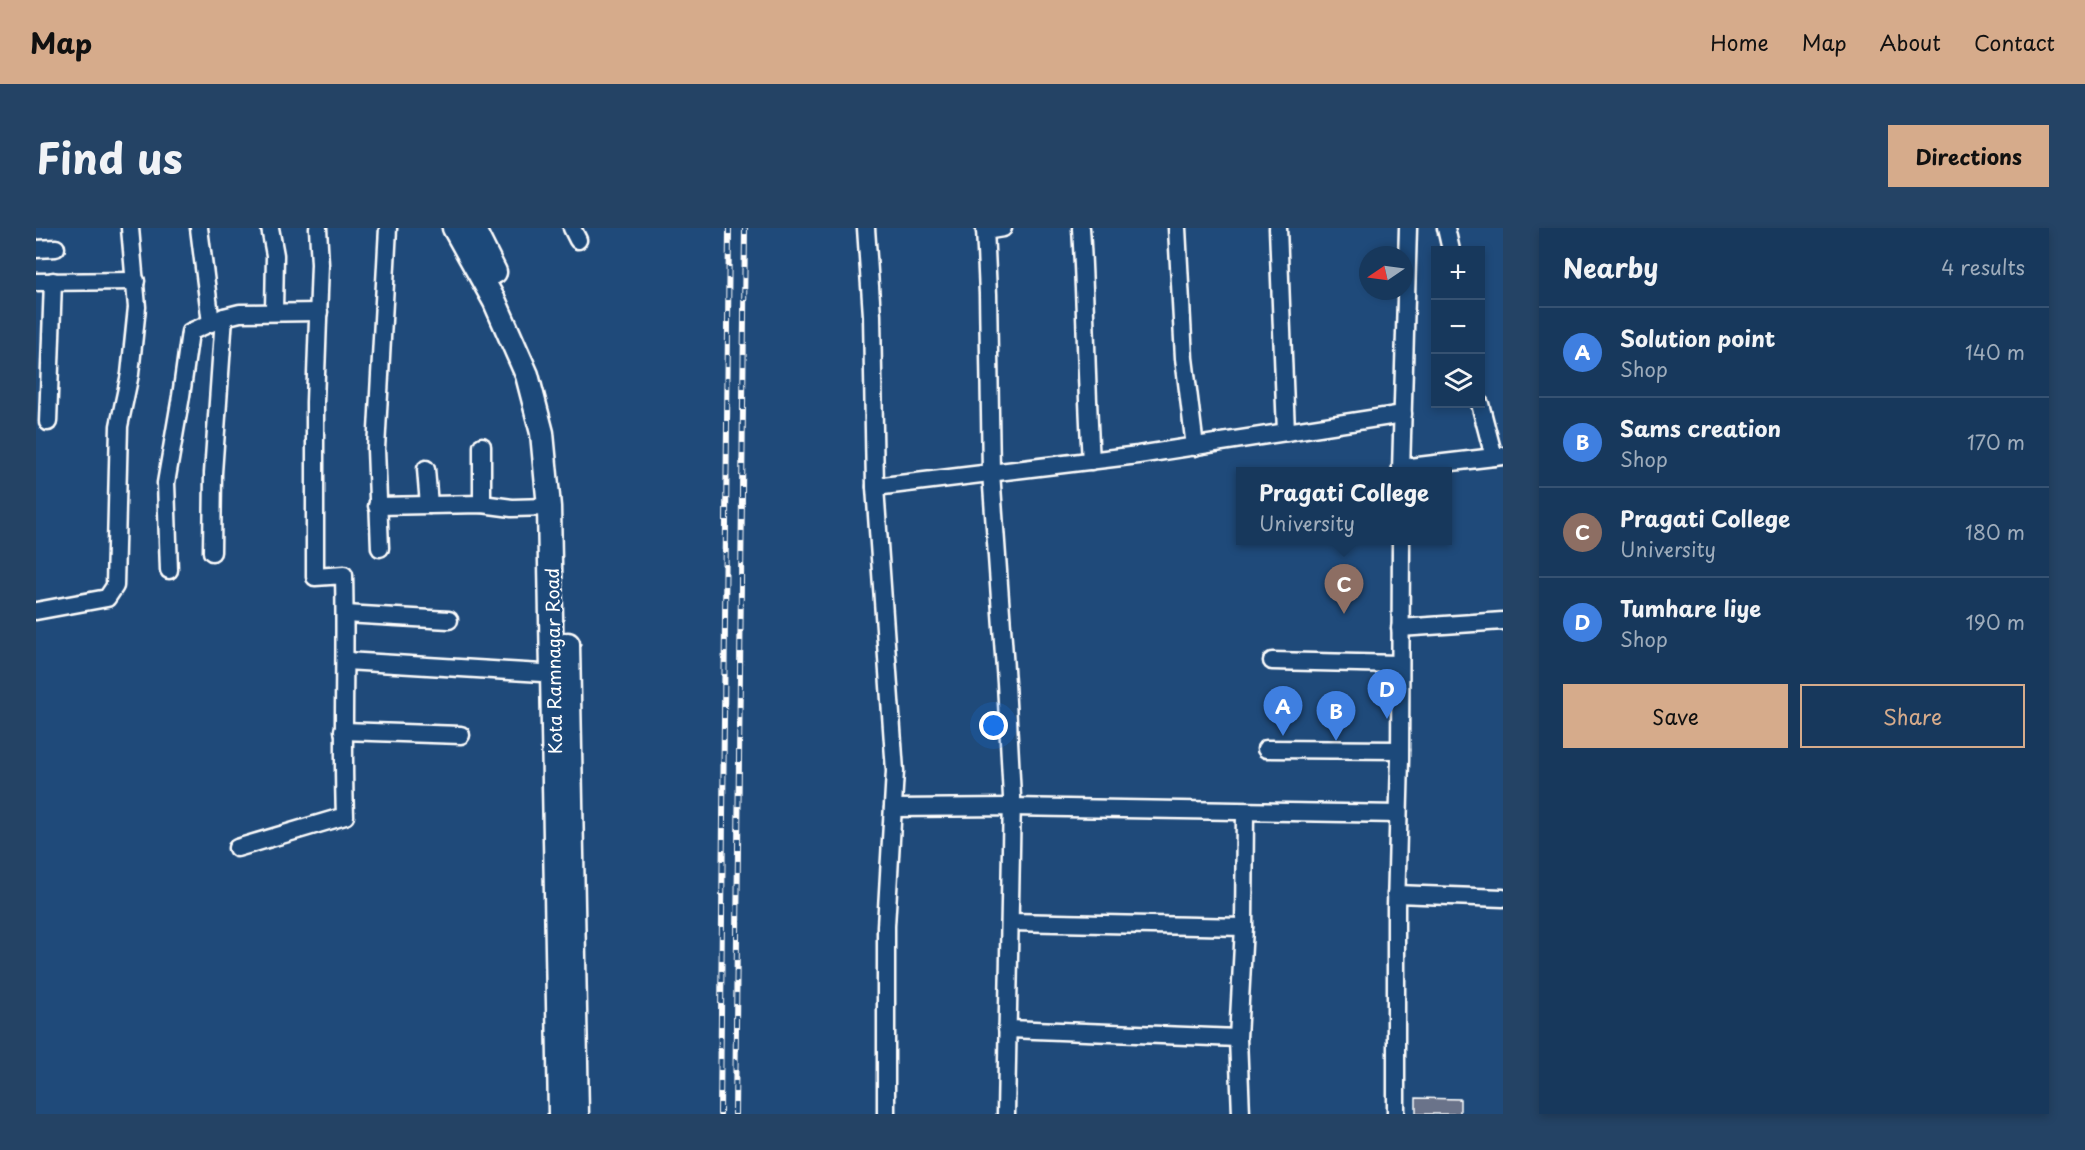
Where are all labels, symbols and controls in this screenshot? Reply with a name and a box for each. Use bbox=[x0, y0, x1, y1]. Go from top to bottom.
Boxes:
text: Map bbox=[30, 21, 92, 64]
text: Home bbox=[1710, 26, 1769, 58]
text: Map bbox=[1802, 26, 1847, 58]
text: About bbox=[1880, 26, 1941, 58]
text: Contact bbox=[1974, 26, 2055, 58]
text: Find us bbox=[36, 125, 183, 188]
button: Directions bbox=[1888, 125, 2049, 187]
north arrow bbox=[1359, 246, 1413, 300]
map controls bbox=[1431, 246, 1485, 408]
button: + bbox=[1431, 246, 1485, 300]
text: Nearby bbox=[1563, 248, 1658, 287]
text: 4 results bbox=[1941, 252, 2025, 282]
button: − bbox=[1431, 300, 1485, 354]
text: Solution point bbox=[1620, 321, 1775, 354]
text: A bbox=[1575, 337, 1590, 367]
text: 140 m bbox=[1965, 337, 2025, 367]
button: layers bbox=[1431, 354, 1485, 408]
text: Shop bbox=[1620, 354, 1668, 384]
text: Sams creation bbox=[1620, 411, 1781, 444]
text: B bbox=[1576, 427, 1589, 457]
text: 170 m bbox=[1967, 427, 2025, 457]
text: Shop bbox=[1620, 444, 1668, 474]
popup bbox=[1236, 467, 1452, 545]
text: Pragati College bbox=[1259, 475, 1429, 508]
text: Pragati College bbox=[1620, 501, 1790, 534]
text: University bbox=[1259, 508, 1355, 538]
text: C bbox=[1575, 517, 1590, 547]
text: 180 m bbox=[1965, 517, 2025, 547]
text: University bbox=[1620, 534, 1716, 564]
pin: C bbox=[1324, 564, 1364, 614]
street label: Kota Ramnagar Road bbox=[538, 568, 568, 754]
text: Tumhare liye bbox=[1620, 591, 1761, 624]
text: D bbox=[1575, 607, 1590, 637]
text: 190 m bbox=[1966, 607, 2025, 637]
text: Shop bbox=[1620, 624, 1668, 654]
pin: D bbox=[1368, 670, 1406, 719]
button: Save bbox=[1563, 684, 1788, 748]
button: Share bbox=[1800, 684, 2025, 748]
pin: A bbox=[1264, 686, 1302, 736]
pin: B bbox=[1316, 692, 1356, 741]
your location bbox=[979, 711, 1008, 740]

